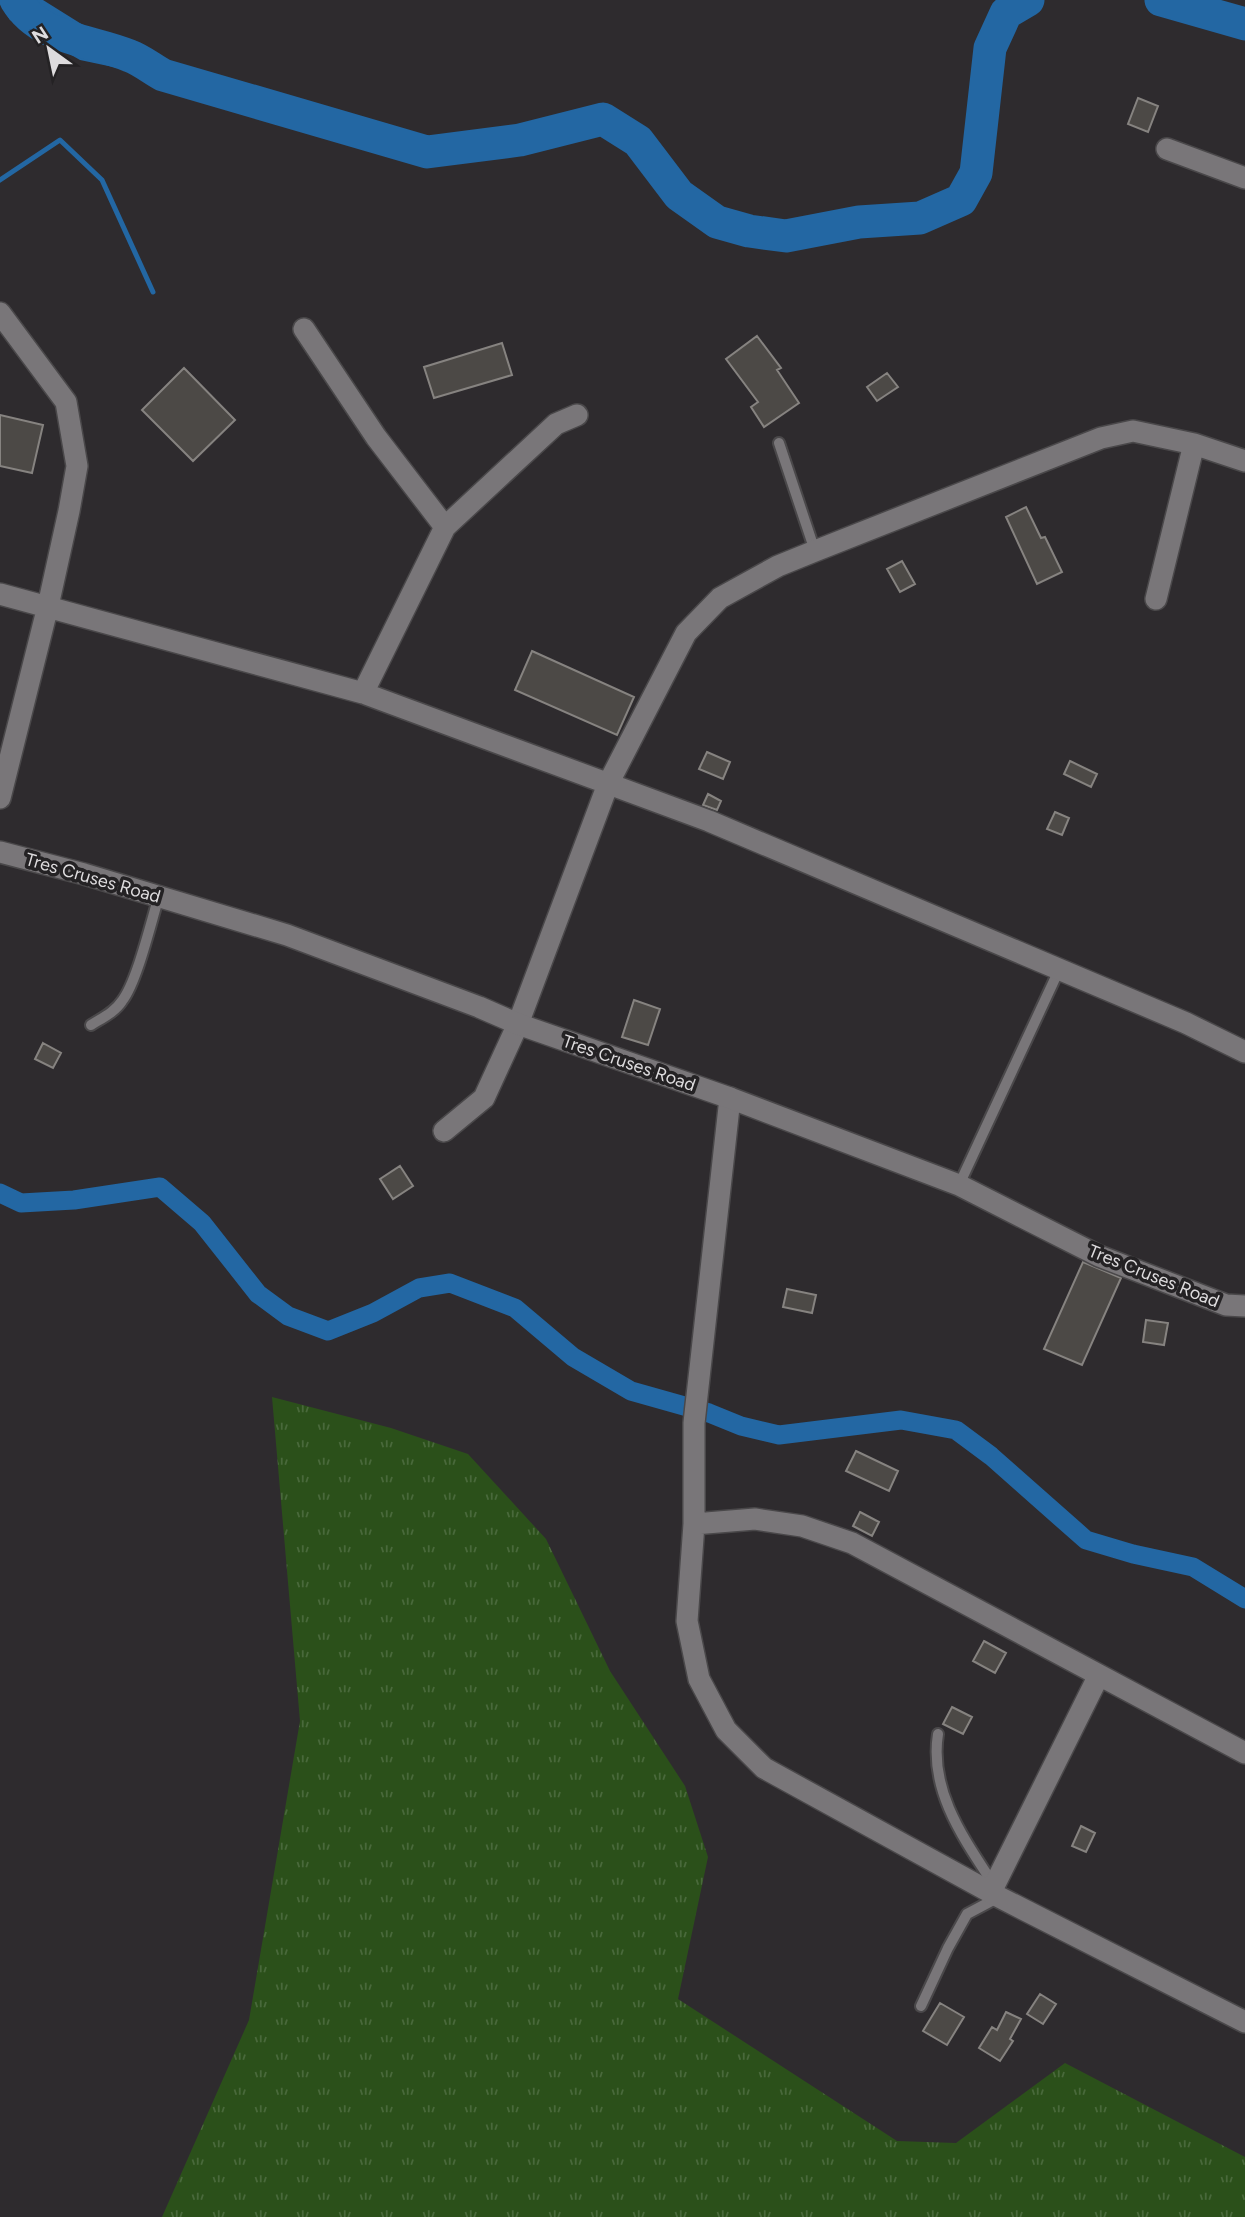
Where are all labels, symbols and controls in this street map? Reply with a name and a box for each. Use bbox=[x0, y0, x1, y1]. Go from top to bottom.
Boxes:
north arrow bbox=[14, 14, 84, 84]
text: N bbox=[28, 22, 52, 49]
street label: Tres Cruses Road bbox=[23, 848, 163, 908]
street label: Tres Cruses Road bbox=[559, 1030, 699, 1096]
street label: Tres Cruses Road bbox=[1085, 1240, 1223, 1312]

